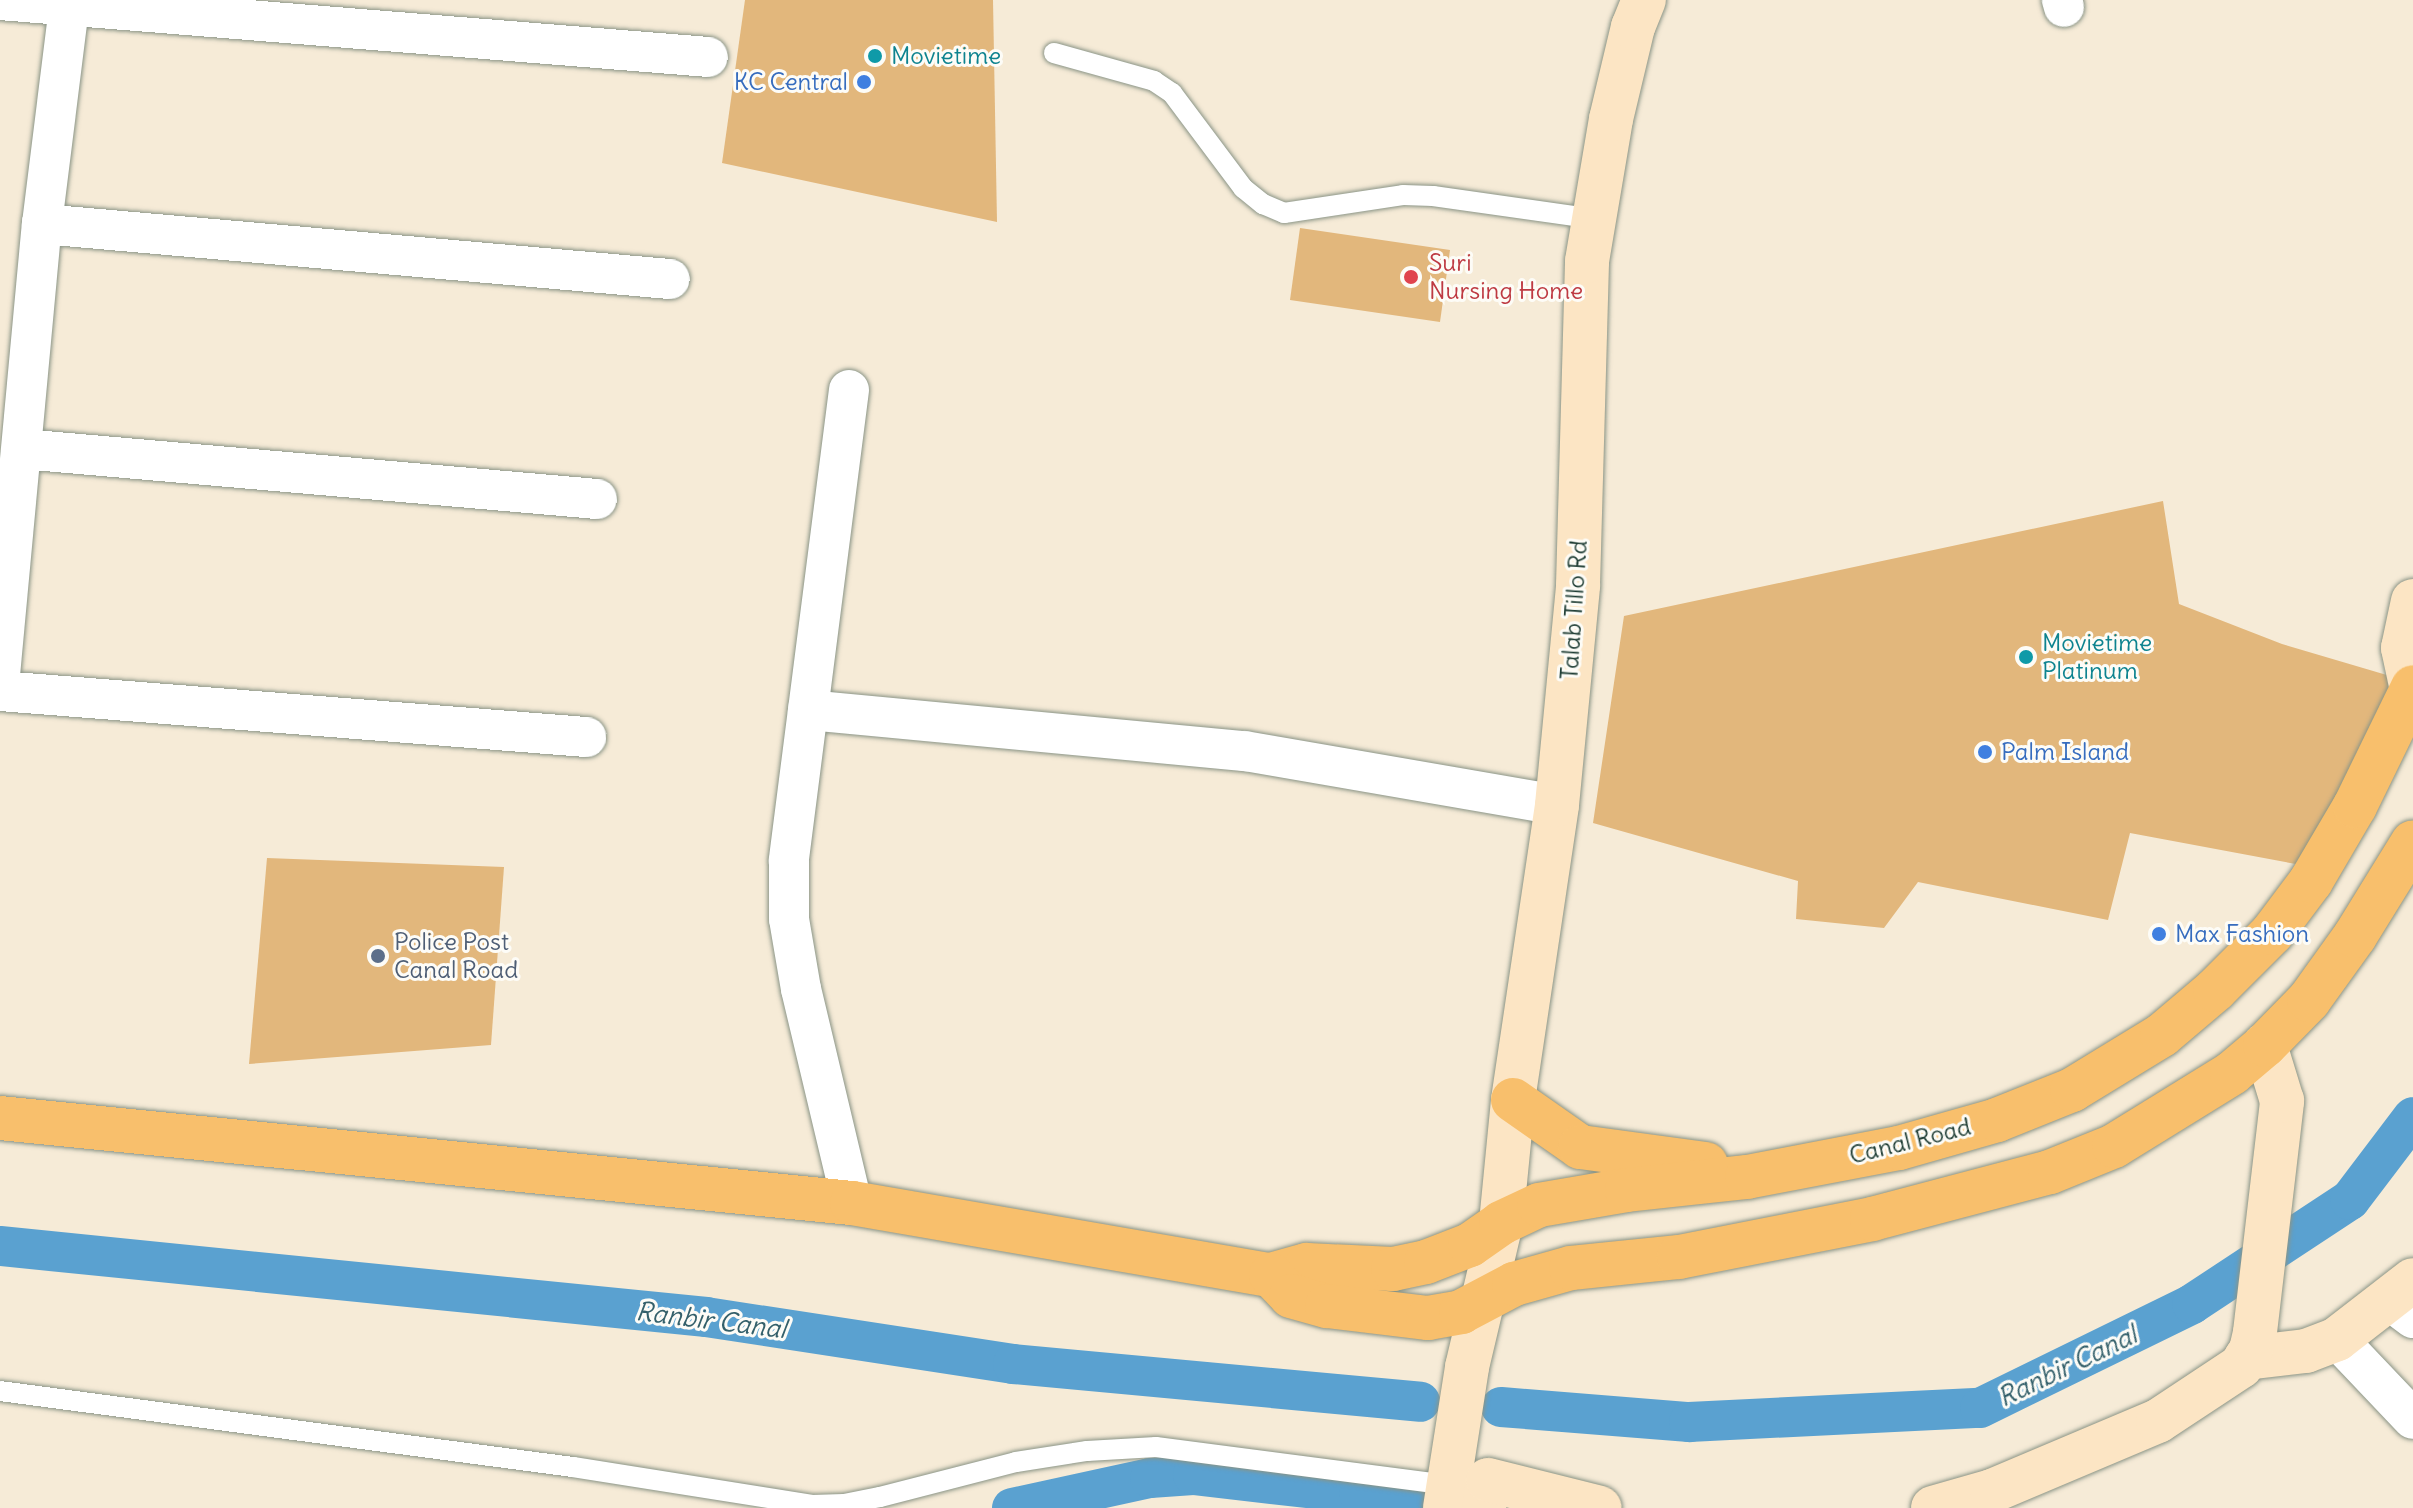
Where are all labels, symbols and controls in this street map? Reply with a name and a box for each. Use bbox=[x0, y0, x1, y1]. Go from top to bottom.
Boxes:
place label: Movietime bbox=[891, 42, 1001, 70]
marker: Movietime bbox=[866, 47, 884, 65]
place label: KC Central bbox=[734, 68, 848, 96]
marker: KC Central bbox=[855, 73, 873, 91]
place label: Suri Nursing Home bbox=[1429, 249, 1583, 305]
marker: Suri Nursing Home bbox=[1400, 266, 1422, 288]
street label: Talab Tillo Rd bbox=[1555, 539, 1593, 681]
place label: Movietime Platinum bbox=[2042, 629, 2152, 685]
marker: Movietime Platinum bbox=[2017, 648, 2035, 666]
place label: Palm Island bbox=[2001, 738, 2129, 766]
marker: Palm Island bbox=[1976, 743, 1994, 761]
place label: Max Fashion bbox=[2175, 920, 2309, 948]
marker: Max Fashion bbox=[2150, 925, 2168, 943]
place label: Police Post Canal Road bbox=[394, 928, 518, 984]
marker: Police Post Canal Road bbox=[369, 947, 387, 965]
street label: Canal Road bbox=[1846, 1112, 1974, 1170]
water label: Ranbir Canal bbox=[634, 1295, 788, 1345]
water label: Ranbir Canal bbox=[1992, 1319, 2142, 1413]

